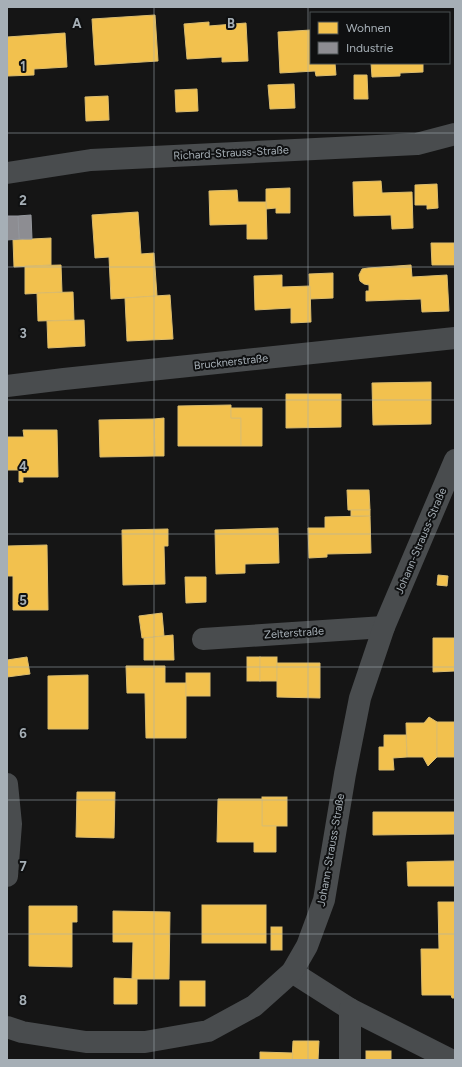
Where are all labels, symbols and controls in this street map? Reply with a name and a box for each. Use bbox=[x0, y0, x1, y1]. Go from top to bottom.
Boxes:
legend bbox=[310, 12, 450, 64]
text: A bbox=[72, 16, 82, 31]
text: B bbox=[227, 16, 235, 31]
text: Wohnen bbox=[346, 21, 391, 35]
text: Industrie bbox=[346, 41, 394, 55]
text: 1 bbox=[20, 59, 26, 74]
street label: Richard-Strauss-Straße bbox=[173, 143, 289, 163]
text: 2 bbox=[19, 193, 27, 208]
text: 3 bbox=[19, 326, 27, 341]
street label: Brucknerstraße bbox=[193, 352, 269, 372]
text: 4 bbox=[19, 459, 27, 474]
street label: Johann-Strauss-Straße bbox=[393, 486, 449, 596]
text: 5 bbox=[19, 593, 27, 608]
street label: Zelterstraße bbox=[264, 624, 324, 642]
text: 6 bbox=[19, 726, 27, 741]
street label: Johann-Strauss-Straße bbox=[315, 793, 347, 907]
text: 7 bbox=[19, 859, 27, 874]
text: 8 bbox=[19, 993, 27, 1008]

